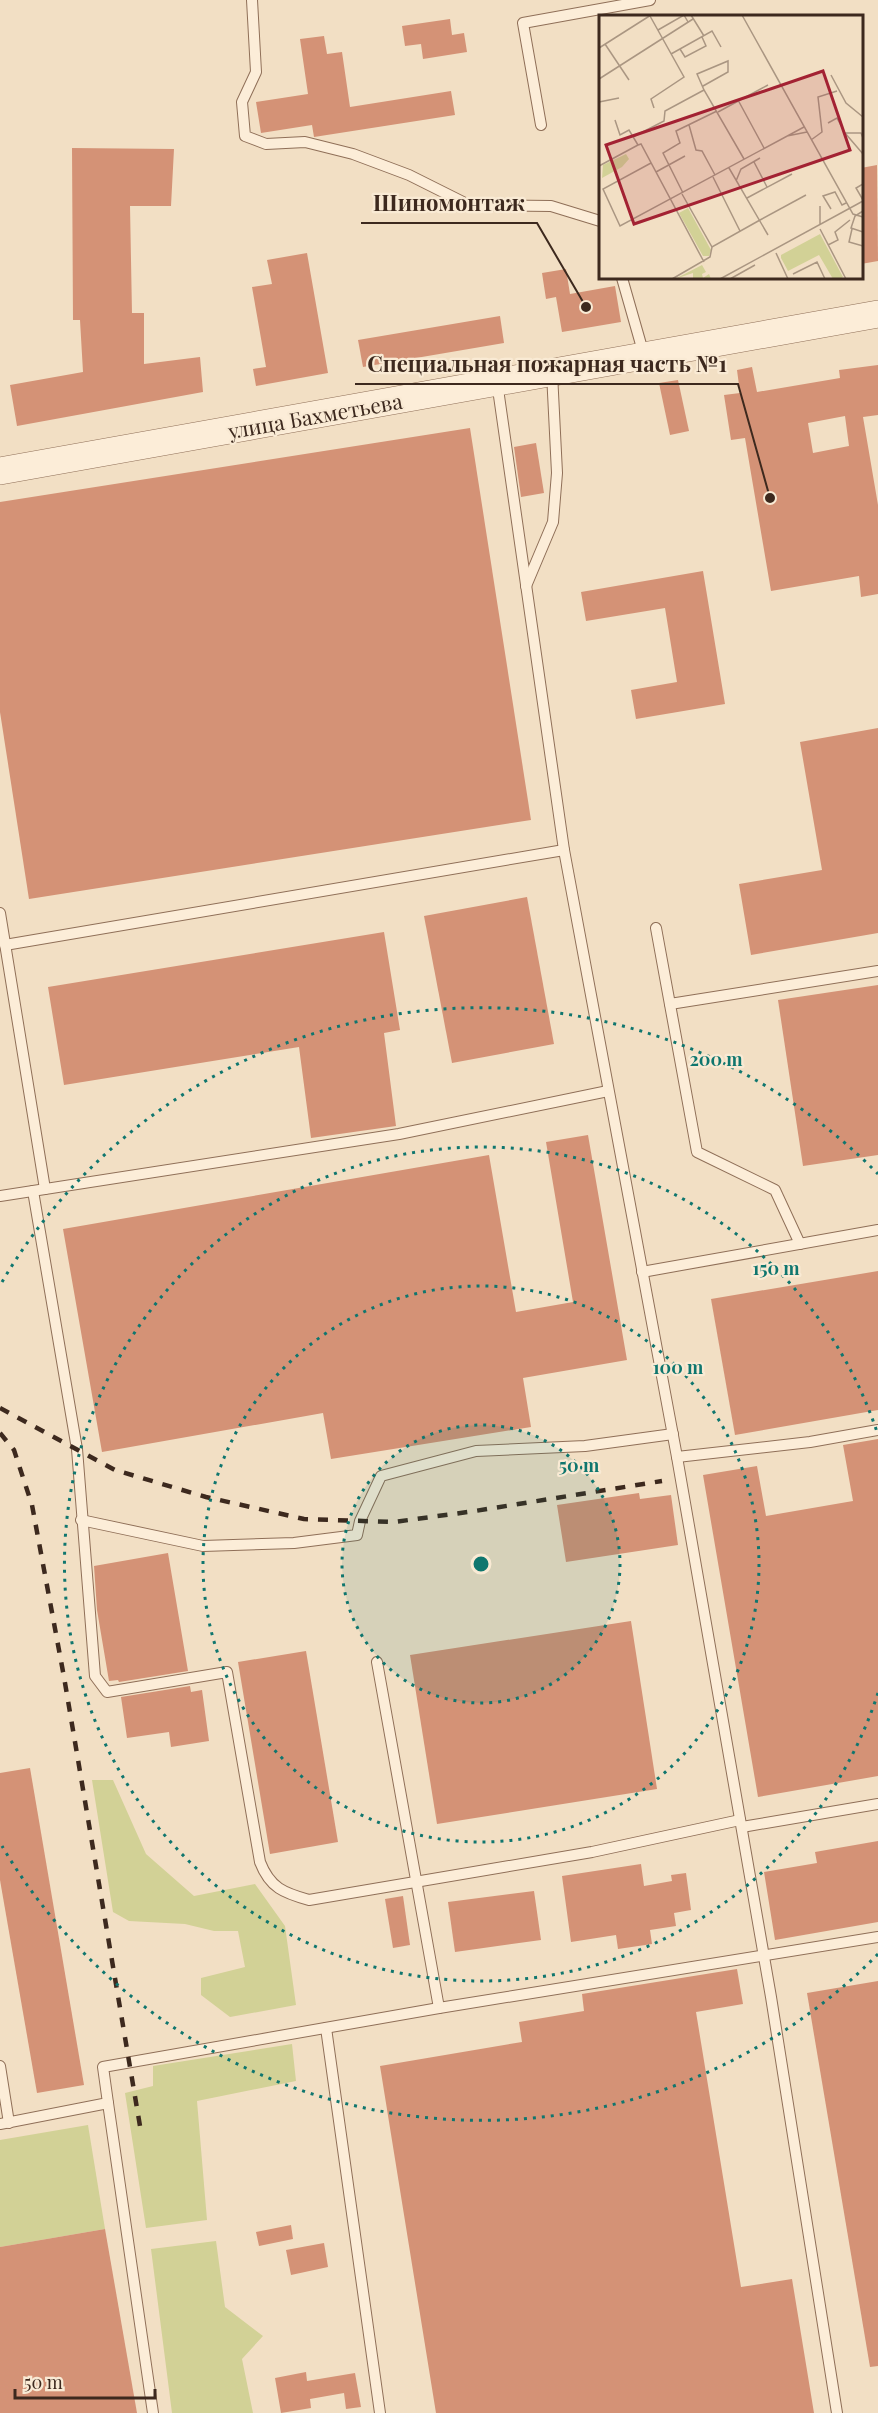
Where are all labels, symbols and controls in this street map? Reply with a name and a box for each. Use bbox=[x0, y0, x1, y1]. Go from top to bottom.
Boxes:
inset map bbox=[599, 15, 863, 279]
callout: Шиномонтаж bbox=[361, 183, 537, 223]
text: Шиномонтаж bbox=[373, 187, 526, 217]
callout: Специальная пожарная часть №1 bbox=[355, 344, 738, 384]
text: Специальная пожарная часть №1 bbox=[367, 348, 727, 378]
street label: улица Бахметьева bbox=[225, 386, 405, 444]
text: 200 m bbox=[689, 1047, 743, 1071]
text: 150 m bbox=[752, 1256, 800, 1280]
text: 100 m bbox=[653, 1355, 704, 1379]
text: 50 m bbox=[559, 1453, 600, 1477]
centre of rings bbox=[471, 1554, 491, 1574]
scale bar bbox=[15, 2362, 154, 2400]
text: 50 m bbox=[24, 2370, 63, 2394]

